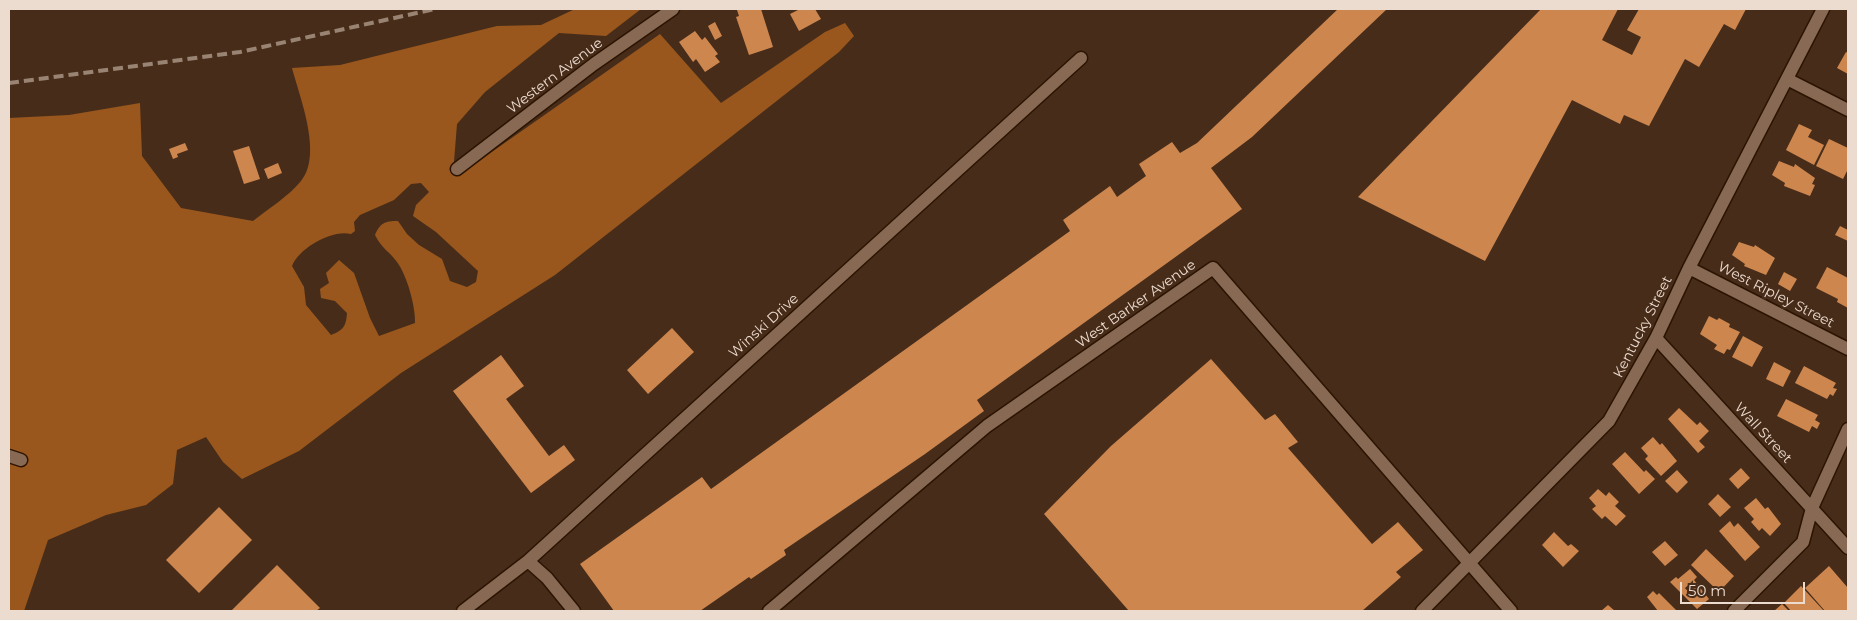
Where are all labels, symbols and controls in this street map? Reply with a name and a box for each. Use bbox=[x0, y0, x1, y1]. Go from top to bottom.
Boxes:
street label: Western Avenue bbox=[504, 35, 606, 117]
street label: West Barker Avenue bbox=[1073, 256, 1199, 352]
street label: West Ripley Street bbox=[1715, 258, 1837, 332]
street label: Kentucky Street bbox=[1610, 273, 1676, 381]
street label: Winski Drive bbox=[726, 290, 802, 362]
street label: Wall Street bbox=[1731, 399, 1795, 467]
scale bar bbox=[1682, 572, 1807, 604]
text: 50 m bbox=[1688, 581, 1726, 600]

